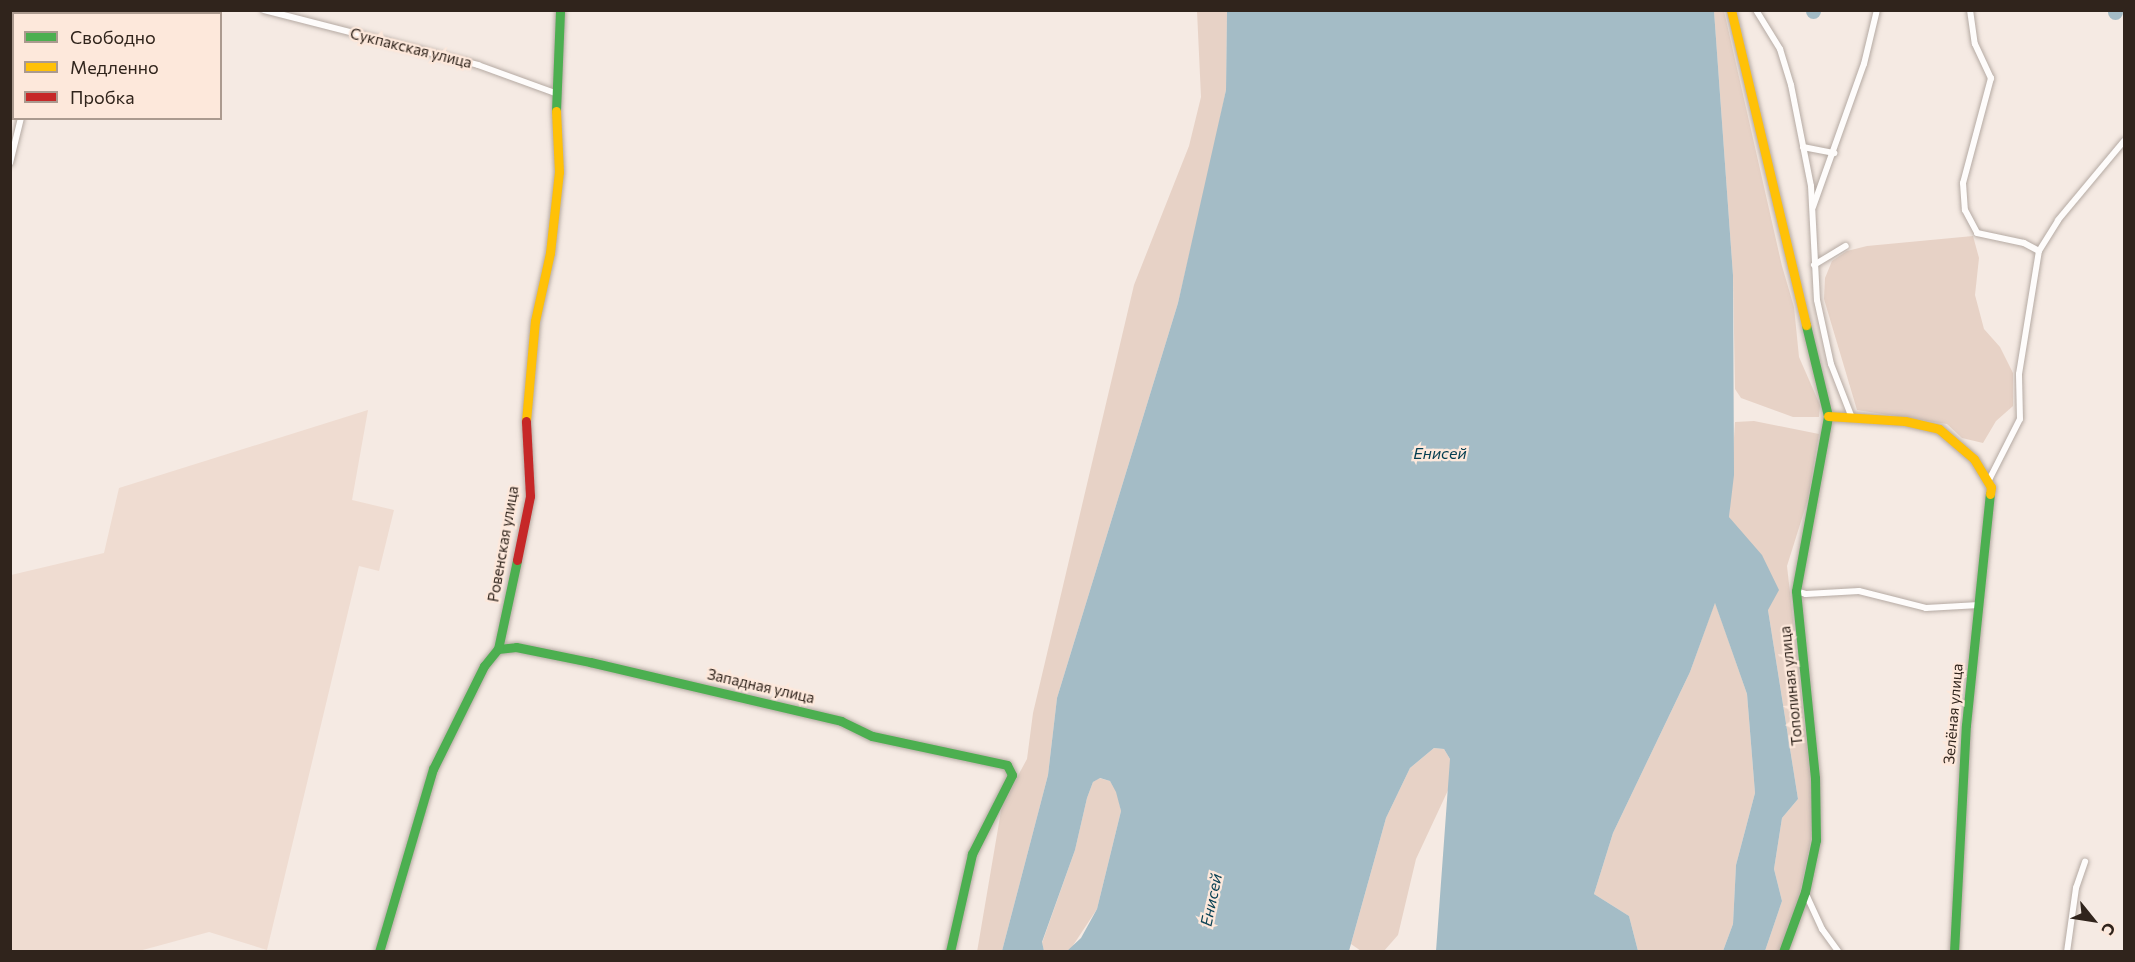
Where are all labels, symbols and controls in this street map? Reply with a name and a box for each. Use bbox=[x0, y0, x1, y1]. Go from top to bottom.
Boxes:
legend bbox=[12, 12, 222, 120]
street label: Сукпакская улица bbox=[348, 24, 474, 72]
text: Свободно bbox=[70, 26, 156, 48]
text: Медленно bbox=[70, 56, 159, 78]
text: Пробка bbox=[70, 86, 135, 108]
water label: Енисей bbox=[1413, 443, 1467, 463]
street label: Ровенская улица bbox=[484, 485, 522, 603]
street label: Тополиная улица bbox=[1776, 625, 1806, 747]
street label: Зелёная улица bbox=[1940, 663, 1966, 765]
street label: Западная улица bbox=[706, 665, 816, 707]
water label: Енисей bbox=[1196, 872, 1226, 928]
north arrow bbox=[2063, 890, 2123, 950]
text: С bbox=[2098, 920, 2120, 939]

